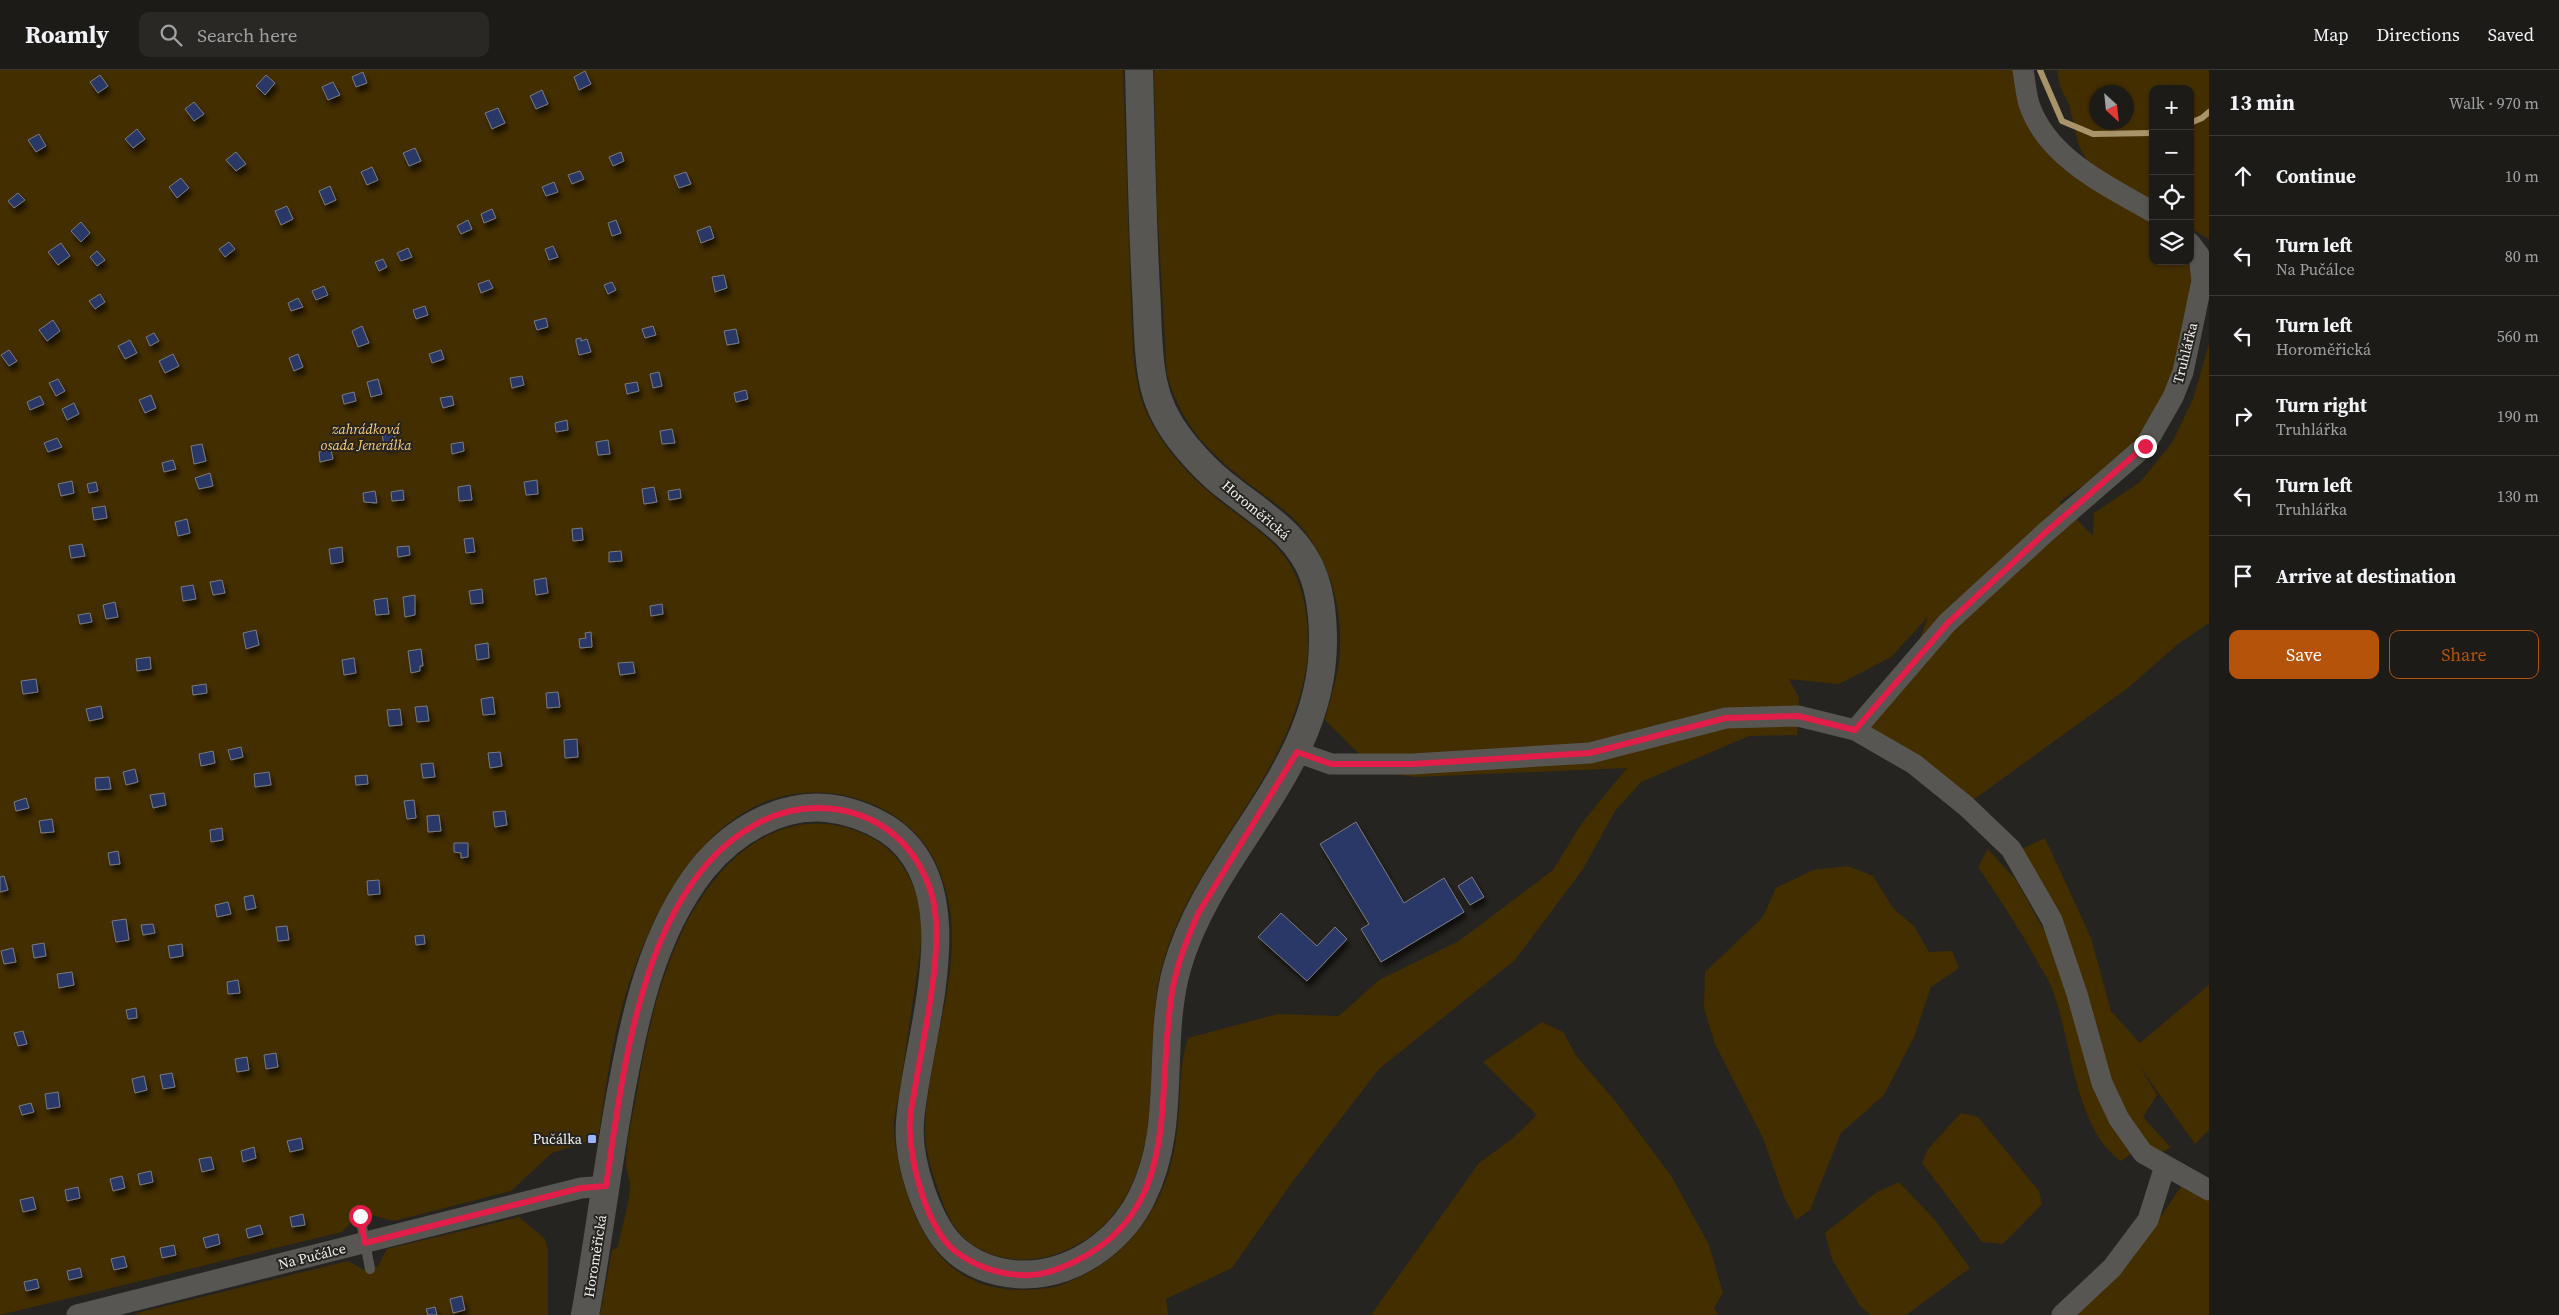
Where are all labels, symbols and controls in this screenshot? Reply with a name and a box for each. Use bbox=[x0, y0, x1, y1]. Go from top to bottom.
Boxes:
search box bbox=[139, 12, 489, 57]
text: Roamly bbox=[25, 18, 109, 51]
icon: search bbox=[157, 21, 185, 49]
text: Search here bbox=[197, 22, 297, 48]
text: Map bbox=[2313, 22, 2349, 47]
text: Directions bbox=[2377, 22, 2460, 47]
text: Saved bbox=[2488, 22, 2534, 47]
north arrow bbox=[2089, 85, 2134, 130]
map controls bbox=[2149, 85, 2194, 265]
button: + bbox=[2149, 85, 2194, 130]
text: 13 min bbox=[2229, 88, 2295, 117]
text: Walk · 970 m bbox=[2449, 92, 2539, 114]
button: − bbox=[2149, 130, 2194, 175]
icon: ahead bbox=[2229, 162, 2257, 190]
text: Continue bbox=[2276, 163, 2356, 189]
text: 10 m bbox=[2505, 165, 2539, 187]
button: locate bbox=[2149, 175, 2194, 220]
button: layers bbox=[2149, 220, 2194, 265]
text: Turn left bbox=[2276, 232, 2352, 258]
icon: left bbox=[2229, 242, 2257, 270]
text: 80 m bbox=[2505, 245, 2539, 267]
text: Na Pučálce bbox=[2276, 258, 2355, 280]
text: Turn left bbox=[2276, 312, 2352, 338]
street label: Truhlářka bbox=[2168, 320, 2202, 386]
icon: left bbox=[2229, 322, 2257, 350]
text: 560 m bbox=[2497, 325, 2539, 347]
text: Horoměřická bbox=[2276, 338, 2371, 360]
text: Turn right bbox=[2276, 392, 2367, 418]
icon: right bbox=[2229, 402, 2257, 430]
text: 190 m bbox=[2497, 405, 2539, 427]
text: Truhlářka bbox=[2276, 418, 2347, 440]
park label: zahrádková osada Jenerálka bbox=[321, 419, 412, 455]
route end bbox=[2134, 435, 2157, 458]
text: Turn left bbox=[2276, 472, 2352, 498]
street label: Horoměřická bbox=[1218, 476, 1295, 545]
icon: left bbox=[2229, 482, 2257, 510]
text: 130 m bbox=[2497, 485, 2539, 507]
text: Truhlářka bbox=[2276, 498, 2347, 520]
icon: arrive bbox=[2229, 562, 2257, 590]
text: Arrive at destination bbox=[2276, 563, 2456, 589]
button: Save bbox=[2229, 630, 2379, 679]
button: Share bbox=[2389, 630, 2539, 679]
place label: Pučálka bbox=[533, 1129, 583, 1149]
marker: Pučálka bbox=[586, 1133, 598, 1145]
route start bbox=[349, 1205, 372, 1228]
street label: Horoměřická bbox=[579, 1212, 612, 1299]
street label: Na Pučálce bbox=[276, 1238, 348, 1274]

